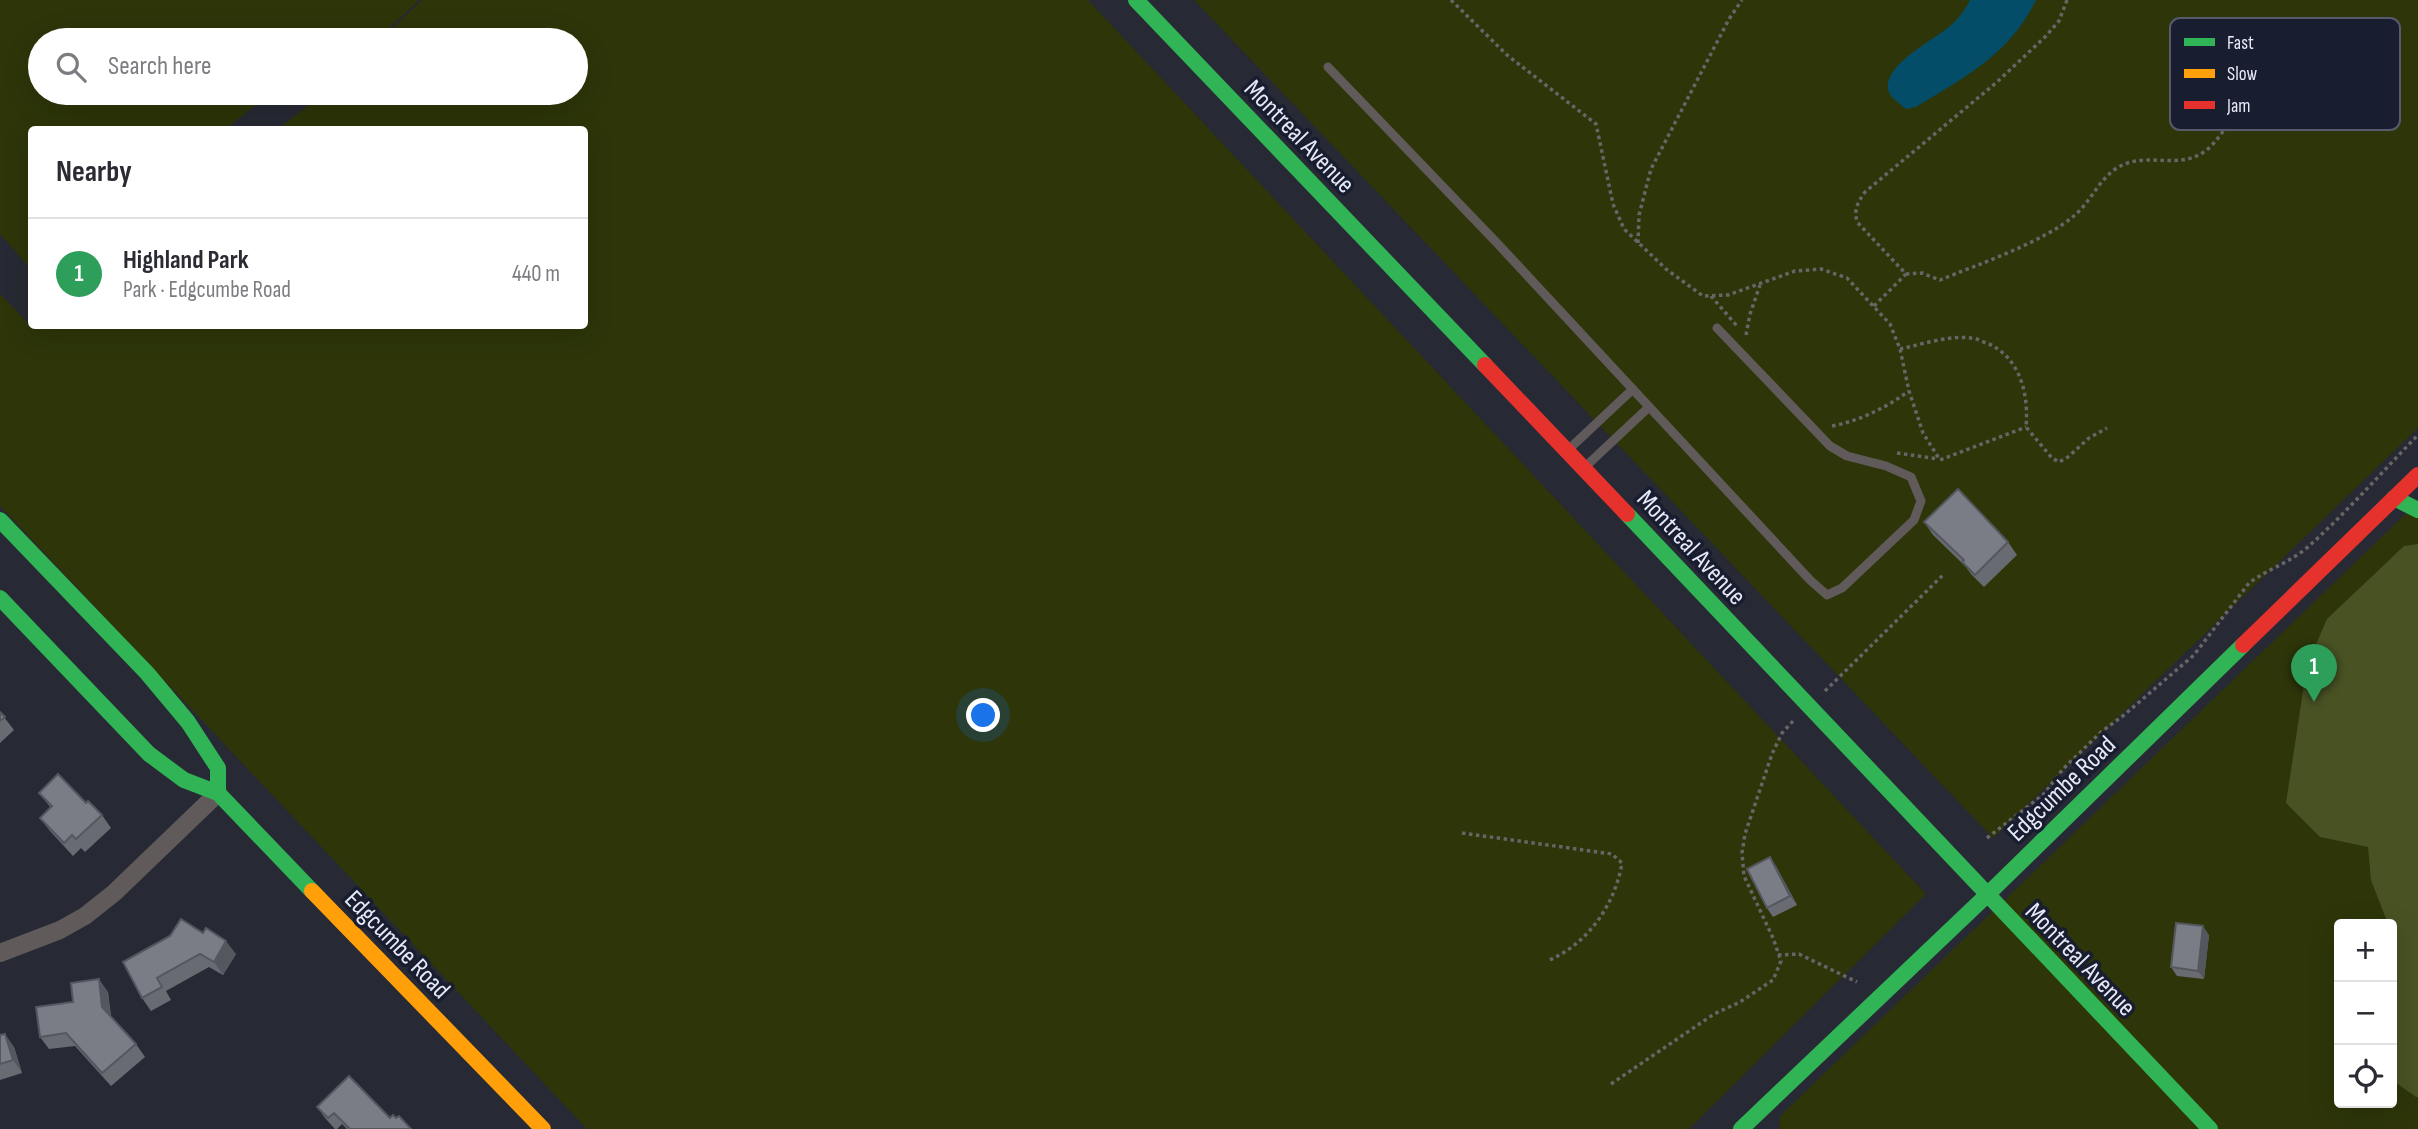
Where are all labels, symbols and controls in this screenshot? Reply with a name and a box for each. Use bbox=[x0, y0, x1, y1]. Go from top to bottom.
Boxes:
legend bbox=[2170, 18, 2400, 130]
search box bbox=[28, 28, 588, 105]
text: Fast bbox=[2227, 32, 2254, 55]
icon: search bbox=[52, 48, 90, 86]
text: Search here bbox=[108, 51, 211, 82]
text: Slow bbox=[2227, 63, 2257, 86]
street label: Montreal Avenue bbox=[1237, 74, 1361, 200]
text: Jam bbox=[2226, 95, 2250, 118]
text: Nearby bbox=[56, 154, 132, 190]
text: Highland Park bbox=[123, 245, 249, 276]
text: 1 bbox=[74, 260, 84, 288]
text: 440 m bbox=[512, 260, 560, 288]
text: Park · Edgcumbe Road bbox=[123, 276, 291, 304]
street label: Montreal Avenue bbox=[1630, 484, 1752, 612]
pin: 1 bbox=[2291, 644, 2337, 702]
your location bbox=[966, 698, 1000, 732]
street label: Edgcumbe Road bbox=[2002, 730, 2123, 848]
street label: Edgcumbe Road bbox=[338, 885, 456, 1006]
street label: Montreal Avenue bbox=[2018, 897, 2142, 1023]
map controls bbox=[2334, 919, 2397, 1108]
button: + bbox=[2334, 919, 2397, 982]
button: − bbox=[2334, 982, 2397, 1045]
button: locate bbox=[2334, 1045, 2397, 1108]

